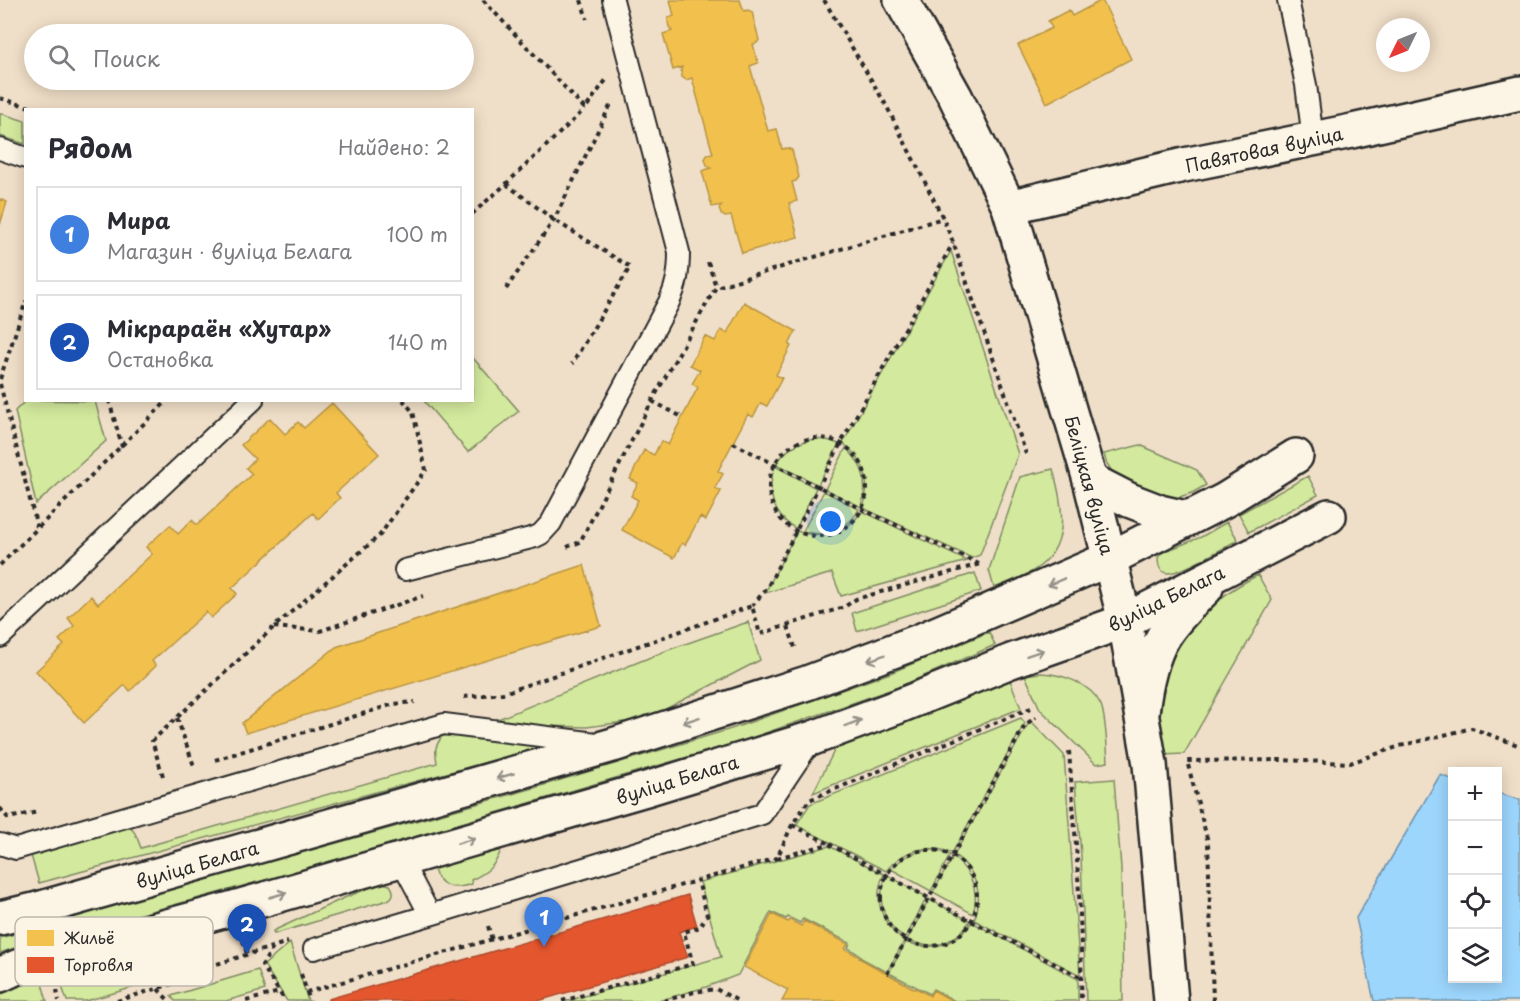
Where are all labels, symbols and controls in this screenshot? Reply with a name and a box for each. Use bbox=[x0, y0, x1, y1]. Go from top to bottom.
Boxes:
north arrow bbox=[1376, 18, 1430, 72]
search box bbox=[24, 24, 474, 90]
icon: search bbox=[45, 41, 78, 74]
text: Поиск bbox=[93, 41, 160, 74]
street label: Павятовая вуліца bbox=[1183, 119, 1345, 179]
text: Рядом bbox=[48, 128, 133, 167]
text: Найдено: 2 bbox=[338, 132, 450, 162]
text: Мира bbox=[107, 203, 170, 236]
text: 1 bbox=[65, 219, 74, 249]
text: 100 m bbox=[387, 219, 448, 249]
text: Магазин · вуліца Белага bbox=[107, 236, 352, 266]
text: Мікрараён «Хутар» bbox=[107, 311, 331, 344]
text: 2 bbox=[62, 327, 77, 357]
text: 140 m bbox=[388, 327, 448, 357]
text: Остановка bbox=[107, 344, 213, 374]
street label: Беліцкая вуліца bbox=[1058, 412, 1122, 558]
your location bbox=[816, 507, 845, 536]
street label: вуліца Белага bbox=[1103, 558, 1229, 638]
one-way arrow bbox=[1047, 577, 1065, 589]
one-way arrow bbox=[1025, 646, 1043, 657]
one-way arrow bbox=[867, 653, 886, 664]
one-way arrow bbox=[682, 716, 701, 727]
one-way arrow bbox=[843, 716, 862, 727]
street label: вуліца Белага bbox=[612, 747, 742, 810]
map controls bbox=[1448, 767, 1502, 983]
button: + bbox=[1448, 767, 1502, 821]
one-way arrow bbox=[495, 771, 514, 783]
button: − bbox=[1448, 821, 1502, 875]
street label: вуліца Белага bbox=[132, 833, 262, 894]
one-way arrow bbox=[456, 835, 475, 846]
button: locate bbox=[1448, 875, 1502, 929]
one-way arrow bbox=[268, 889, 287, 901]
pin: 1 bbox=[524, 898, 564, 947]
pin: 2 bbox=[228, 904, 266, 954]
legend bbox=[15, 917, 213, 986]
text: Жильё bbox=[63, 925, 114, 949]
button: layers bbox=[1448, 929, 1502, 983]
text: Торговля bbox=[64, 952, 133, 976]

